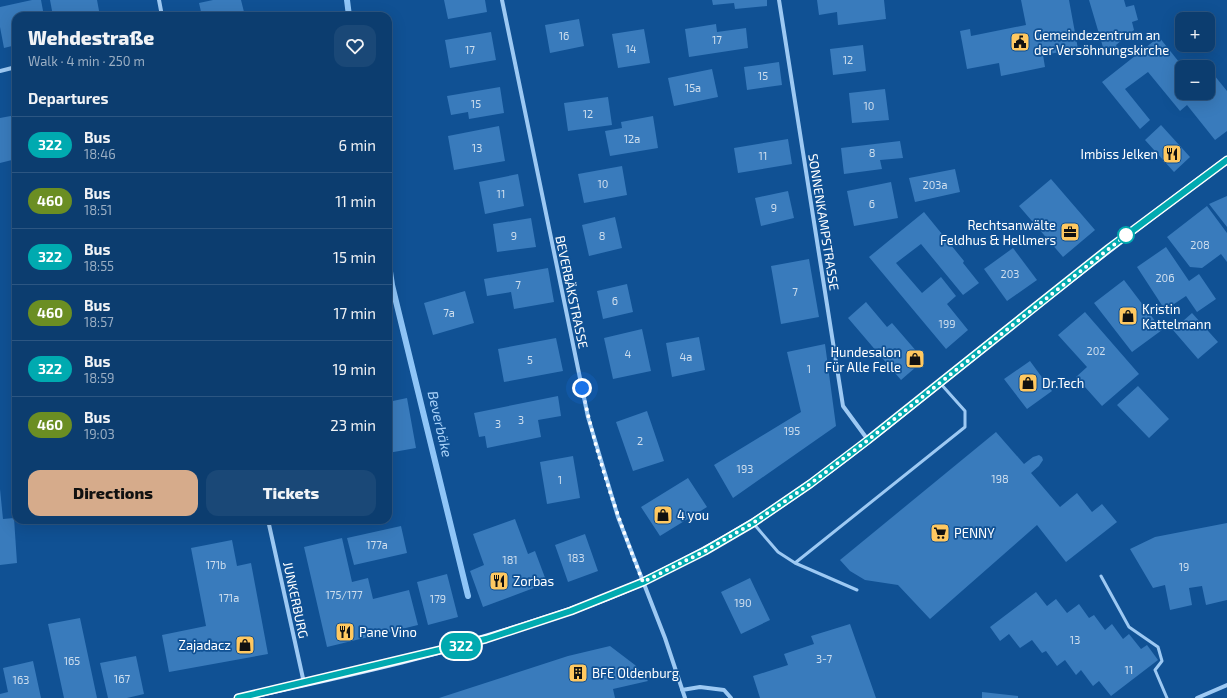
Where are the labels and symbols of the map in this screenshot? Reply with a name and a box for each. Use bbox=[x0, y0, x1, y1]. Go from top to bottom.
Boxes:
place label: Gemeindezentrum an der Versöhnungskirche bbox=[1034, 27, 1169, 58]
house number: 16 bbox=[559, 29, 569, 42]
public building icon: Gemeindezentrum an der Versöhnungskirche bbox=[1009, 31, 1031, 53]
house number: 17 bbox=[712, 33, 722, 46]
house number: 14 bbox=[625, 42, 637, 55]
house number: 17 bbox=[465, 43, 475, 56]
house number: 12 bbox=[843, 53, 853, 66]
house number: 15 bbox=[758, 69, 768, 82]
house number: 15a bbox=[685, 81, 701, 94]
house number: 15 bbox=[471, 97, 481, 110]
house number: 10 bbox=[863, 99, 875, 112]
house number: 12 bbox=[583, 107, 593, 120]
house number: 12a bbox=[624, 132, 640, 145]
house number: 13 bbox=[472, 141, 482, 154]
restaurant icon: Imbiss Jelken bbox=[1161, 143, 1183, 165]
house number: 8 bbox=[869, 146, 875, 159]
place label: Imbiss Jelken bbox=[1081, 146, 1158, 162]
house number: 11 bbox=[759, 149, 767, 162]
street label: SONNENKAMPSTRASSE bbox=[805, 152, 843, 292]
house number: 10 bbox=[597, 177, 609, 190]
house number: 203a bbox=[923, 178, 947, 191]
house number: 11 bbox=[497, 187, 505, 200]
house number: 6 bbox=[869, 197, 875, 210]
house number: 9 bbox=[771, 201, 777, 214]
place label: Rechtsanwälte Feldhus & Hellmers bbox=[940, 217, 1056, 248]
office icon: Rechtsanwälte Feldhus & Hellmers bbox=[1059, 221, 1081, 243]
unlabelled marker bbox=[1117, 226, 1135, 244]
house number: 9 bbox=[511, 229, 517, 242]
house number: 8 bbox=[599, 229, 605, 242]
street label: BEVERBÄKSTRASSE bbox=[552, 234, 592, 350]
house number: 208 bbox=[1190, 238, 1210, 251]
house number: 203 bbox=[1001, 267, 1019, 280]
house number: 206 bbox=[1155, 271, 1175, 284]
house number: 7 bbox=[515, 278, 521, 291]
house number: 7 bbox=[792, 285, 798, 298]
house number: 6 bbox=[612, 294, 618, 307]
place label: Kristin Kattelmann bbox=[1142, 301, 1211, 332]
shop icon: Kristin Kattelmann bbox=[1117, 305, 1139, 327]
house number: 7a bbox=[443, 306, 455, 319]
house number: 199 bbox=[939, 317, 955, 330]
place label: Hundesalon Für Alle Felle bbox=[825, 344, 901, 375]
house number: 202 bbox=[1087, 344, 1106, 357]
house number: 4 bbox=[625, 347, 632, 360]
shop icon: Hundesalon Für Alle Felle bbox=[904, 348, 926, 370]
house number: 4a bbox=[680, 350, 692, 363]
house number: 5 bbox=[527, 353, 533, 366]
house number: 1 bbox=[807, 362, 811, 375]
shop icon: Dr.Tech bbox=[1017, 372, 1039, 394]
place label: Dr.Tech bbox=[1042, 375, 1084, 391]
your location bbox=[572, 378, 592, 398]
water label: Beverbäke bbox=[425, 389, 456, 459]
house number: 3 bbox=[518, 413, 524, 426]
house number: 3 bbox=[495, 417, 501, 430]
house number: 195 bbox=[784, 424, 800, 437]
house number: 2 bbox=[637, 434, 643, 447]
house number: 193 bbox=[737, 462, 753, 475]
house number: 198 bbox=[991, 472, 1009, 485]
house number: 1 bbox=[558, 473, 562, 486]
shop icon: 4 you bbox=[652, 504, 674, 526]
place label: 4 you bbox=[677, 507, 709, 523]
supermarket icon: PENNY bbox=[929, 522, 951, 544]
place label: PENNY bbox=[954, 525, 995, 541]
house number: 177a bbox=[366, 538, 388, 551]
house number: 183 bbox=[567, 551, 585, 564]
house number: 181 bbox=[502, 553, 518, 566]
house number: 171b bbox=[206, 558, 226, 571]
street label: JUNKERBURG bbox=[280, 560, 312, 640]
house number: 19 bbox=[1179, 560, 1189, 573]
restaurant icon: Zorbas bbox=[488, 570, 510, 592]
place label: Zorbas bbox=[513, 573, 554, 589]
house number: 175/177 bbox=[325, 588, 363, 601]
house number: 171a bbox=[219, 591, 239, 604]
house number: 179 bbox=[430, 592, 446, 605]
house number: 190 bbox=[734, 596, 752, 609]
restaurant icon: Pane Vino bbox=[334, 621, 356, 643]
place label: Pane Vino bbox=[359, 624, 417, 640]
line badge: 322 bbox=[438, 633, 484, 659]
house number: 13 bbox=[1070, 633, 1080, 646]
shop icon: Zajadacz bbox=[234, 634, 256, 656]
place label: Zajadacz bbox=[179, 637, 231, 653]
house number: 3-7 bbox=[816, 652, 832, 665]
house number: 165 bbox=[64, 654, 80, 667]
building icon: BFE Oldenburg bbox=[567, 662, 589, 684]
house number: 11 bbox=[1125, 663, 1133, 676]
place label: BFE Oldenburg bbox=[592, 665, 679, 681]
house number: 167 bbox=[114, 672, 131, 685]
house number: 163 bbox=[13, 673, 29, 686]

